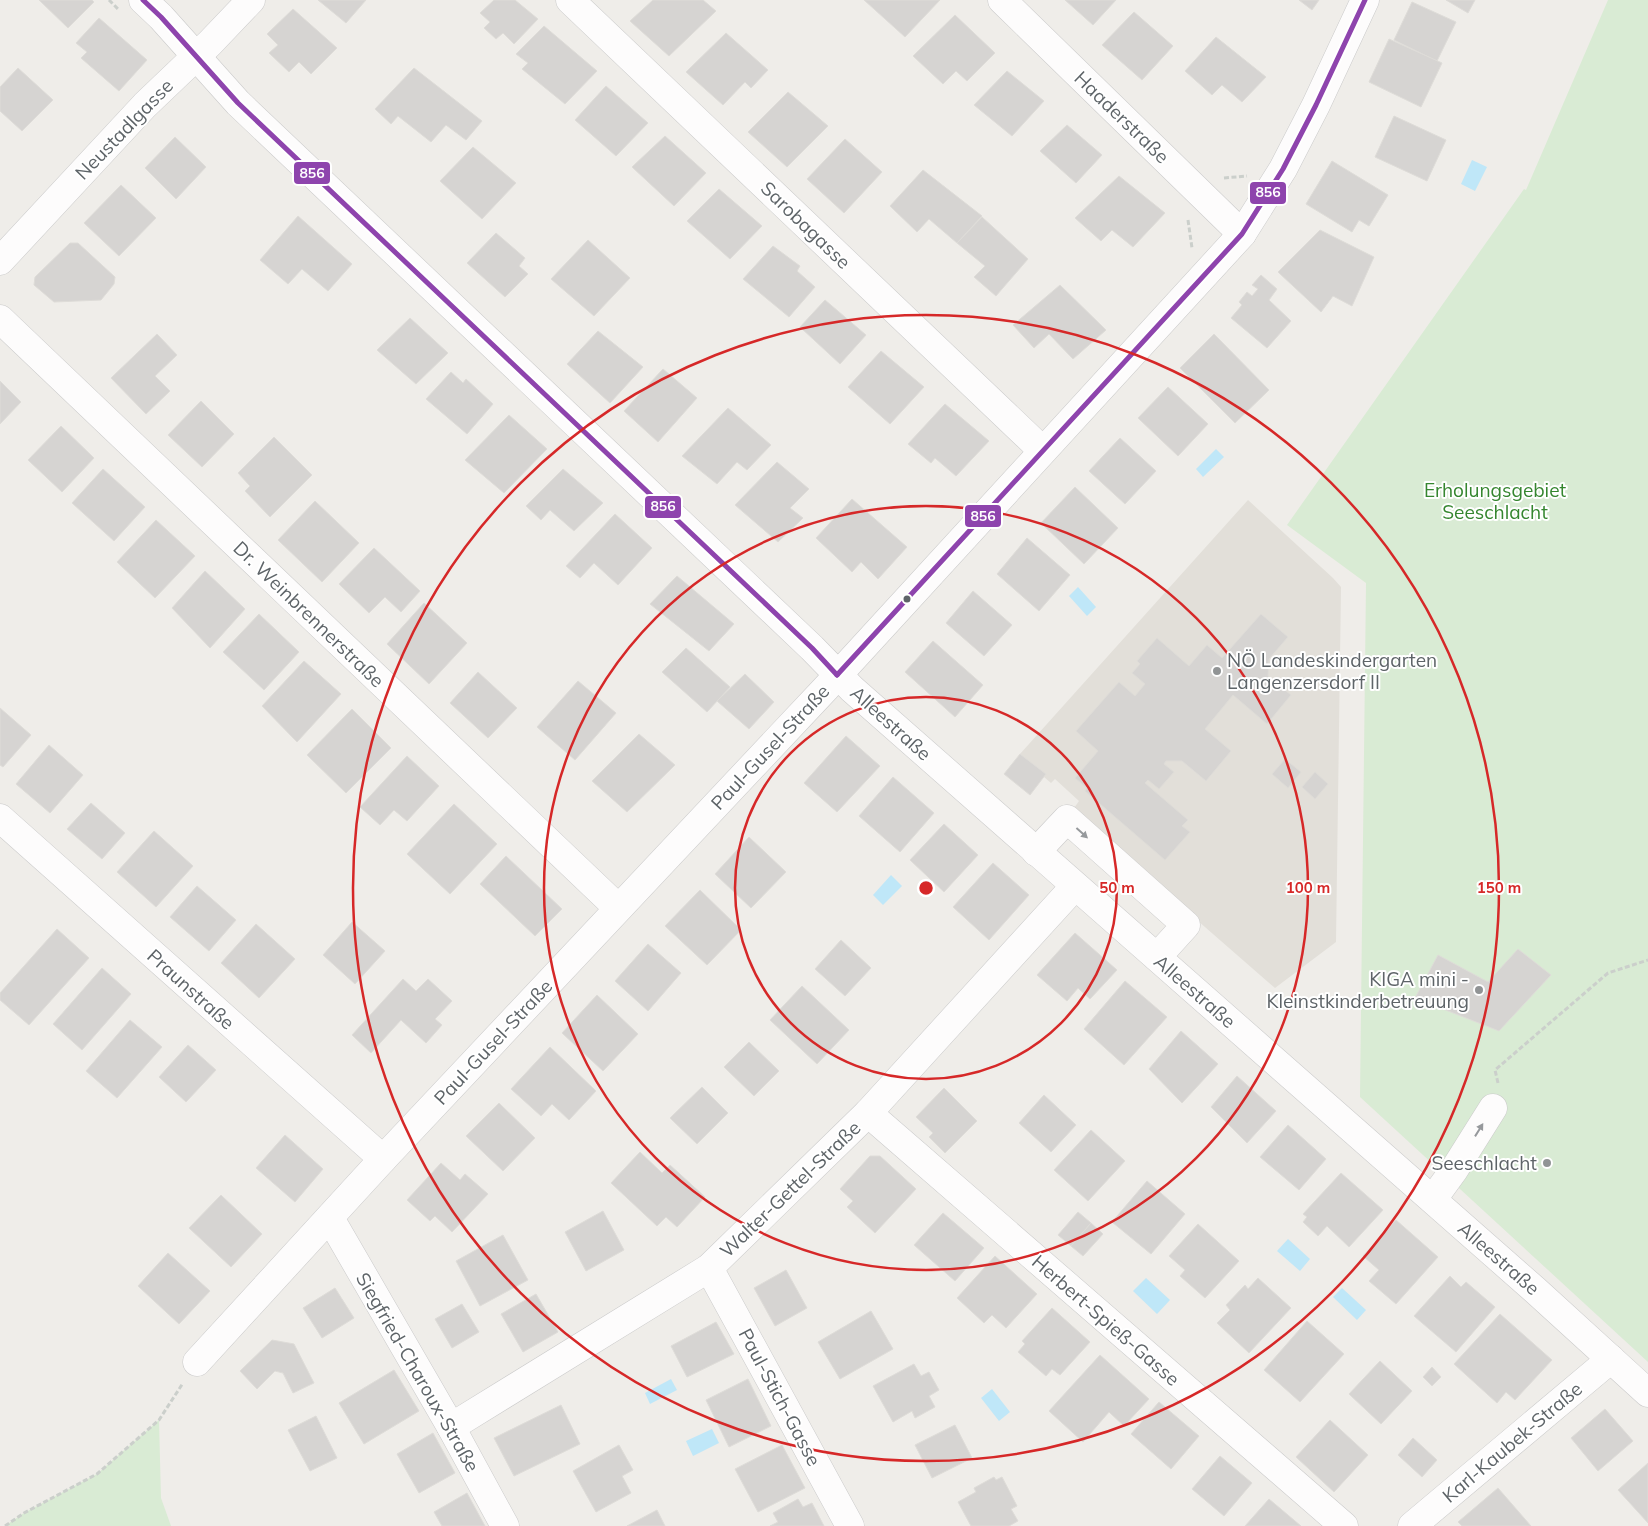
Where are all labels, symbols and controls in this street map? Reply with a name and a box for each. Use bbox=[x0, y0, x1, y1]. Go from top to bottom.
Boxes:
street label: Haaderstraße bbox=[1070, 66, 1174, 168]
street label: Neustadlgasse bbox=[70, 74, 178, 184]
line badge: 856 bbox=[293, 161, 331, 185]
text: 856 bbox=[299, 164, 325, 182]
street label: Sarobagasse bbox=[756, 176, 856, 274]
line badge: 856 bbox=[1249, 181, 1287, 205]
text: 856 bbox=[1255, 183, 1281, 201]
park label: Erholungsgebiet Seeschlacht bbox=[1424, 478, 1566, 524]
line badge: 856 bbox=[644, 495, 682, 519]
text: 856 bbox=[650, 497, 676, 515]
line badge: 856 bbox=[964, 504, 1002, 528]
text: 856 bbox=[970, 507, 996, 525]
street label: Dr. Weinbrennerstraße bbox=[229, 536, 389, 692]
unlabelled marker bbox=[902, 594, 912, 604]
place label: NÖ Landeskindergarten Langenzersdorf II bbox=[1227, 648, 1437, 694]
marker: NÖ Landeskindergarten Langenzersdorf II bbox=[1211, 665, 1223, 677]
street label: Paul-Gusel-Straße bbox=[706, 679, 834, 815]
street label: Alleestraße bbox=[846, 681, 936, 765]
one-way arrow bbox=[1076, 827, 1088, 839]
text: 50 m bbox=[1099, 878, 1135, 897]
text: 100 m bbox=[1286, 878, 1330, 897]
text: 150 m bbox=[1477, 878, 1521, 897]
centre of rings bbox=[917, 879, 935, 897]
street label: Praunstraße bbox=[142, 944, 240, 1034]
street label: Alleestraße bbox=[1149, 949, 1241, 1033]
place label: KIGA mini - Kleinstkinderbetreuung bbox=[1266, 967, 1469, 1013]
street label: Paul-Gusel-Straße bbox=[429, 974, 557, 1110]
marker: KIGA mini - Kleinstkinderbetreuung bbox=[1473, 984, 1485, 996]
street label: Walter-Gettel-Straße bbox=[715, 1116, 865, 1262]
one-way arrow bbox=[1475, 1123, 1484, 1136]
place label: Seeschlacht bbox=[1431, 1151, 1537, 1175]
marker: Seeschlacht bbox=[1541, 1157, 1553, 1169]
street label: Alleestraße bbox=[1453, 1216, 1545, 1300]
street label: Herbert-Spieß-Gasse bbox=[1027, 1249, 1185, 1391]
street label: Siegfried-Charoux-Straße bbox=[351, 1268, 485, 1476]
street label: Paul-Stich-Gasse bbox=[734, 1324, 826, 1470]
street label: Karl-Kaubek-Straße bbox=[1437, 1377, 1587, 1507]

